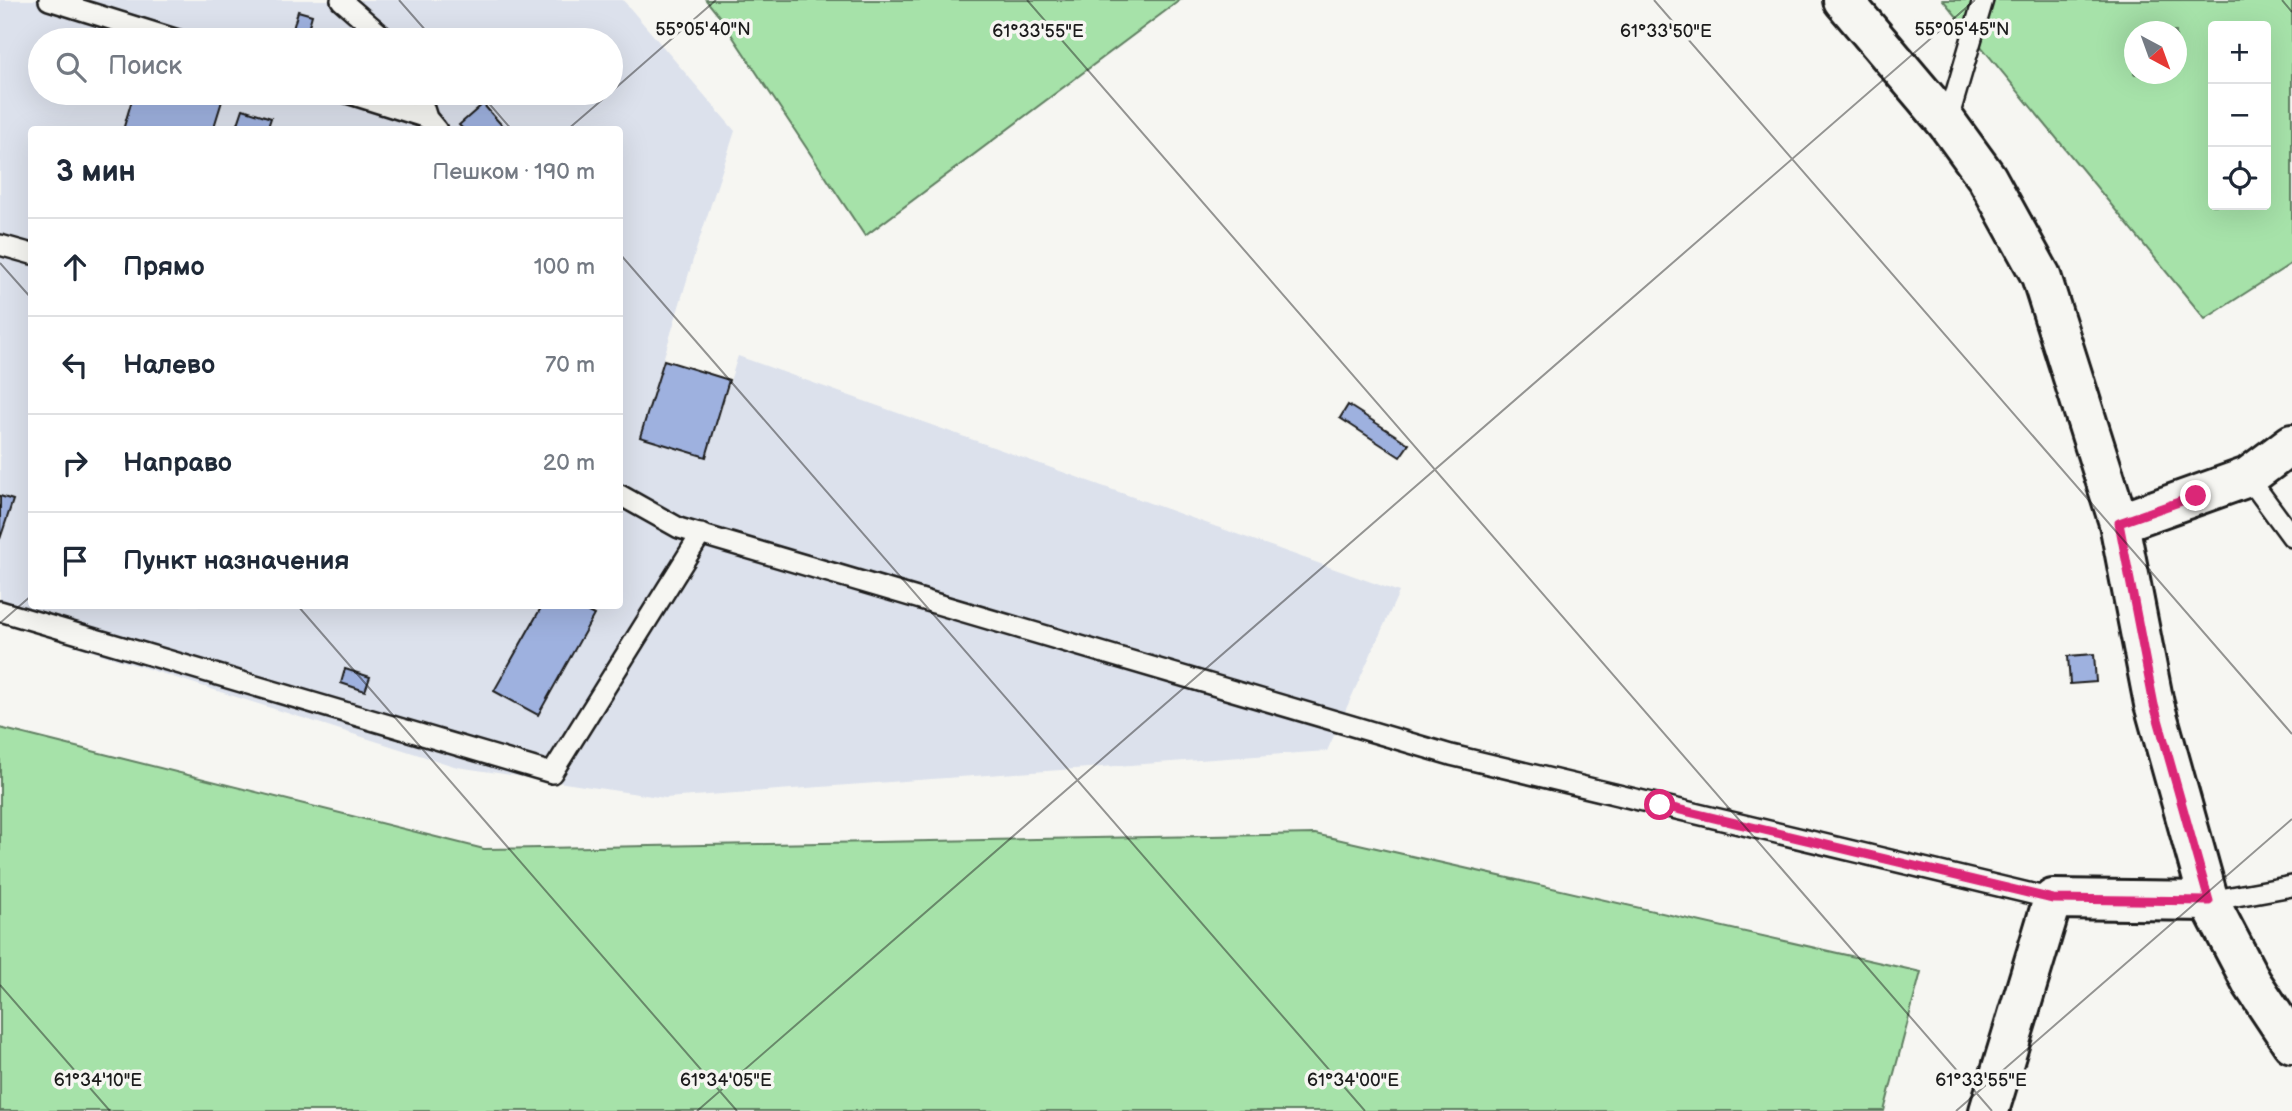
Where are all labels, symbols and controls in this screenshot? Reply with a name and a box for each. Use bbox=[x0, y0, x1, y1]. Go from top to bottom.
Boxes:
text: 55°05'40"N bbox=[655, 19, 751, 40]
text: 55°05'45"N bbox=[1914, 19, 2010, 40]
text: 61°33'55"E bbox=[992, 21, 1084, 42]
text: 61°33'50"E bbox=[1620, 21, 1712, 42]
north arrow bbox=[2124, 21, 2187, 84]
map controls bbox=[2208, 21, 2271, 210]
button: + bbox=[2208, 21, 2271, 84]
search box bbox=[28, 28, 623, 105]
icon: search bbox=[52, 48, 90, 86]
text: Поиск bbox=[108, 51, 182, 82]
button: − bbox=[2208, 84, 2271, 147]
button: locate bbox=[2208, 147, 2271, 210]
text: 3 мин bbox=[56, 154, 136, 190]
text: Пешком · 190 m bbox=[432, 158, 595, 186]
icon: ahead bbox=[56, 248, 94, 286]
text: Прямо bbox=[123, 252, 205, 283]
text: 100 m bbox=[534, 253, 595, 281]
icon: left bbox=[56, 346, 94, 384]
text: Налево bbox=[123, 350, 215, 381]
text: 70 m bbox=[545, 351, 595, 379]
icon: right bbox=[56, 444, 94, 482]
text: Направо bbox=[123, 448, 232, 479]
text: 20 m bbox=[543, 449, 595, 477]
route end bbox=[2180, 480, 2211, 511]
icon: arrive bbox=[56, 542, 94, 580]
text: Пункт назначения bbox=[123, 546, 349, 577]
route start bbox=[1644, 789, 1675, 820]
text: 61°34'10"E bbox=[54, 1070, 142, 1091]
text: 61°34'05"E bbox=[680, 1070, 772, 1091]
text: 61°34'00"E bbox=[1307, 1070, 1399, 1091]
text: 61°33'55"E bbox=[1935, 1070, 2027, 1091]

